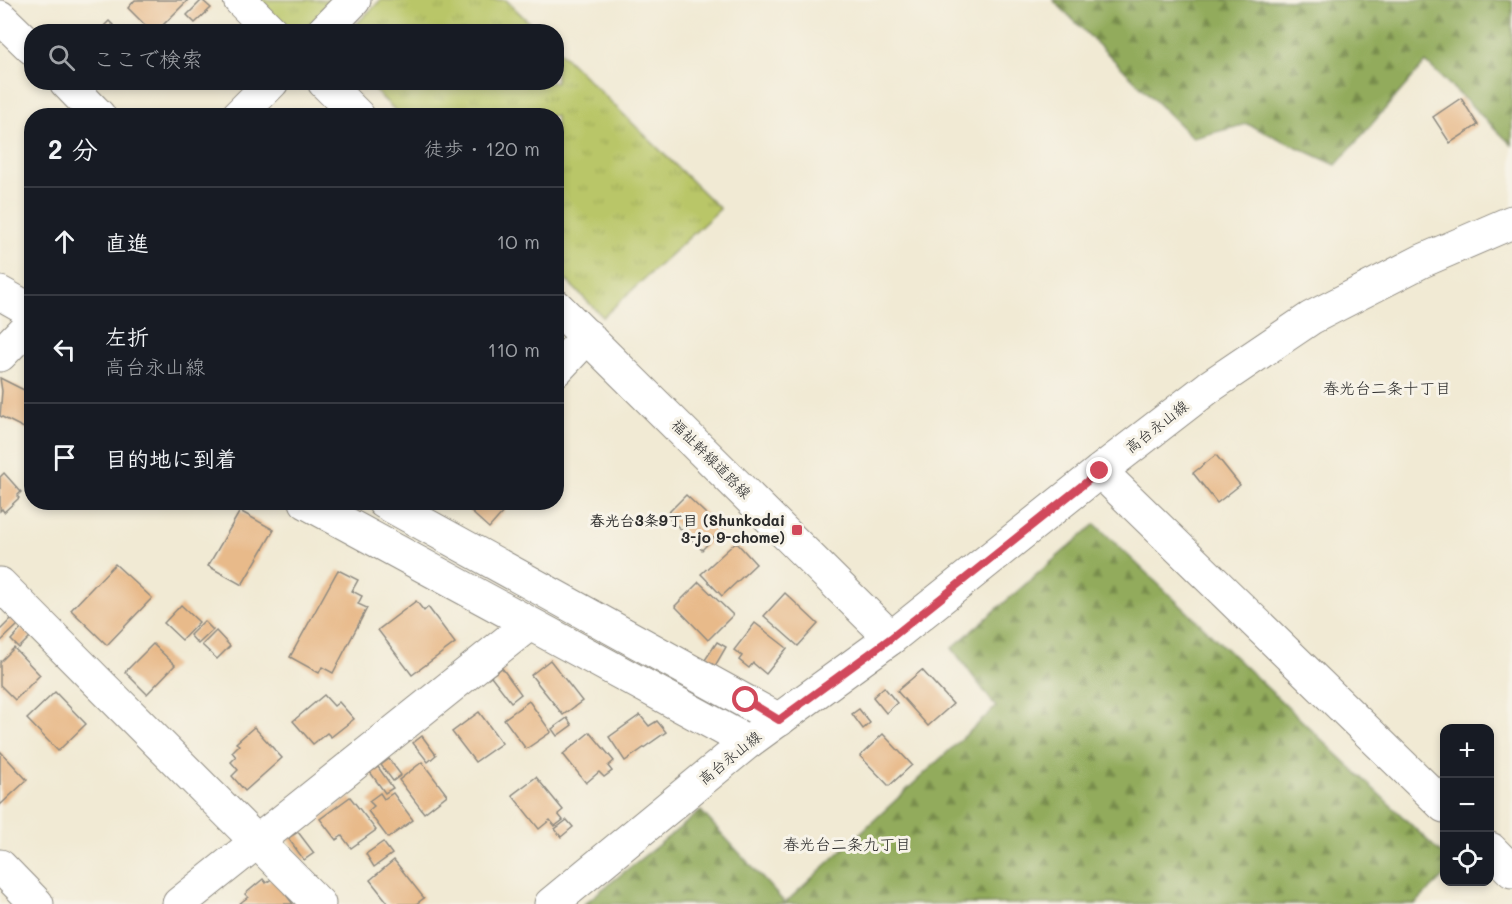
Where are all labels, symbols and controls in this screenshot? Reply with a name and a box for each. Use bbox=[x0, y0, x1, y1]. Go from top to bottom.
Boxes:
search box bbox=[24, 24, 564, 90]
icon: search bbox=[45, 41, 78, 74]
text: ここで検索 bbox=[93, 44, 203, 73]
text: 2 分 bbox=[48, 132, 98, 166]
text: 徒歩 · 120 m bbox=[424, 135, 540, 161]
icon: ahead bbox=[48, 225, 81, 258]
text: 直進 bbox=[105, 228, 149, 257]
text: 10 m bbox=[496, 228, 540, 254]
text: 左折 bbox=[105, 322, 149, 351]
icon: left bbox=[48, 333, 81, 366]
text: 110 m bbox=[487, 336, 540, 362]
text: 高台永山線 bbox=[105, 353, 205, 379]
district label: 春光台二条十丁目 bbox=[1323, 377, 1451, 398]
street label: 高台永山線 bbox=[1121, 395, 1192, 457]
street label: 福祉幹線道路線 bbox=[668, 414, 756, 502]
icon: arrive bbox=[48, 441, 81, 474]
text: 目的地に到着 bbox=[105, 444, 237, 473]
route end bbox=[1086, 457, 1112, 483]
place label: 春光台3条9丁目 (Shunkodai 3-jo 9-chome) bbox=[590, 510, 785, 547]
marker: 春光台3条9丁目 (Shunkodai 3-jo 9-chome) bbox=[790, 523, 804, 537]
route start bbox=[732, 686, 758, 712]
map controls bbox=[1440, 724, 1494, 886]
button: + bbox=[1440, 724, 1494, 778]
street label: 高台永山線 bbox=[694, 726, 765, 789]
button: − bbox=[1440, 778, 1494, 832]
button: locate bbox=[1440, 832, 1494, 886]
district label: 春光台二条九丁目 bbox=[783, 833, 911, 854]

